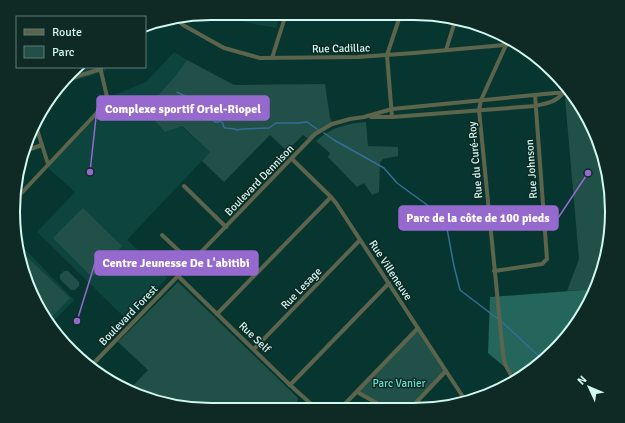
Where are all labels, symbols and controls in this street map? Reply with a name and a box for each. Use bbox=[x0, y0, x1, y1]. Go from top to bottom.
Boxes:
legend bbox=[16, 16, 146, 68]
text: Route bbox=[52, 25, 82, 40]
street label: Rue Cadillac bbox=[312, 41, 370, 56]
text: Parc bbox=[52, 45, 75, 60]
callout: Complexe sportif Oriel-Riopel bbox=[97, 96, 269, 120]
text: Complexe sportif Oriel-Riopel bbox=[105, 102, 261, 117]
street label: Rue du Curé-Roy bbox=[466, 120, 485, 199]
street label: Rue Johnson bbox=[523, 139, 540, 199]
street label: Boulevard Dennison bbox=[222, 142, 297, 219]
callout: Parc de la côte de 100 pieds bbox=[399, 206, 558, 230]
text: Parc de la côte de 100 pieds bbox=[406, 211, 550, 226]
street label: Rue Villeneuve bbox=[366, 238, 415, 303]
callout: Centre Jeunesse De L'abitibi bbox=[95, 251, 258, 275]
text: Centre Jeunesse De L'abitibi bbox=[102, 256, 250, 271]
street label: Rue Lesage bbox=[278, 265, 324, 312]
street label: Boulevard Forest bbox=[96, 282, 161, 348]
street label: Rue Self bbox=[236, 319, 274, 356]
north arrow bbox=[569, 367, 609, 407]
text: N bbox=[575, 373, 590, 388]
park label: Parc Vanier bbox=[372, 377, 426, 390]

